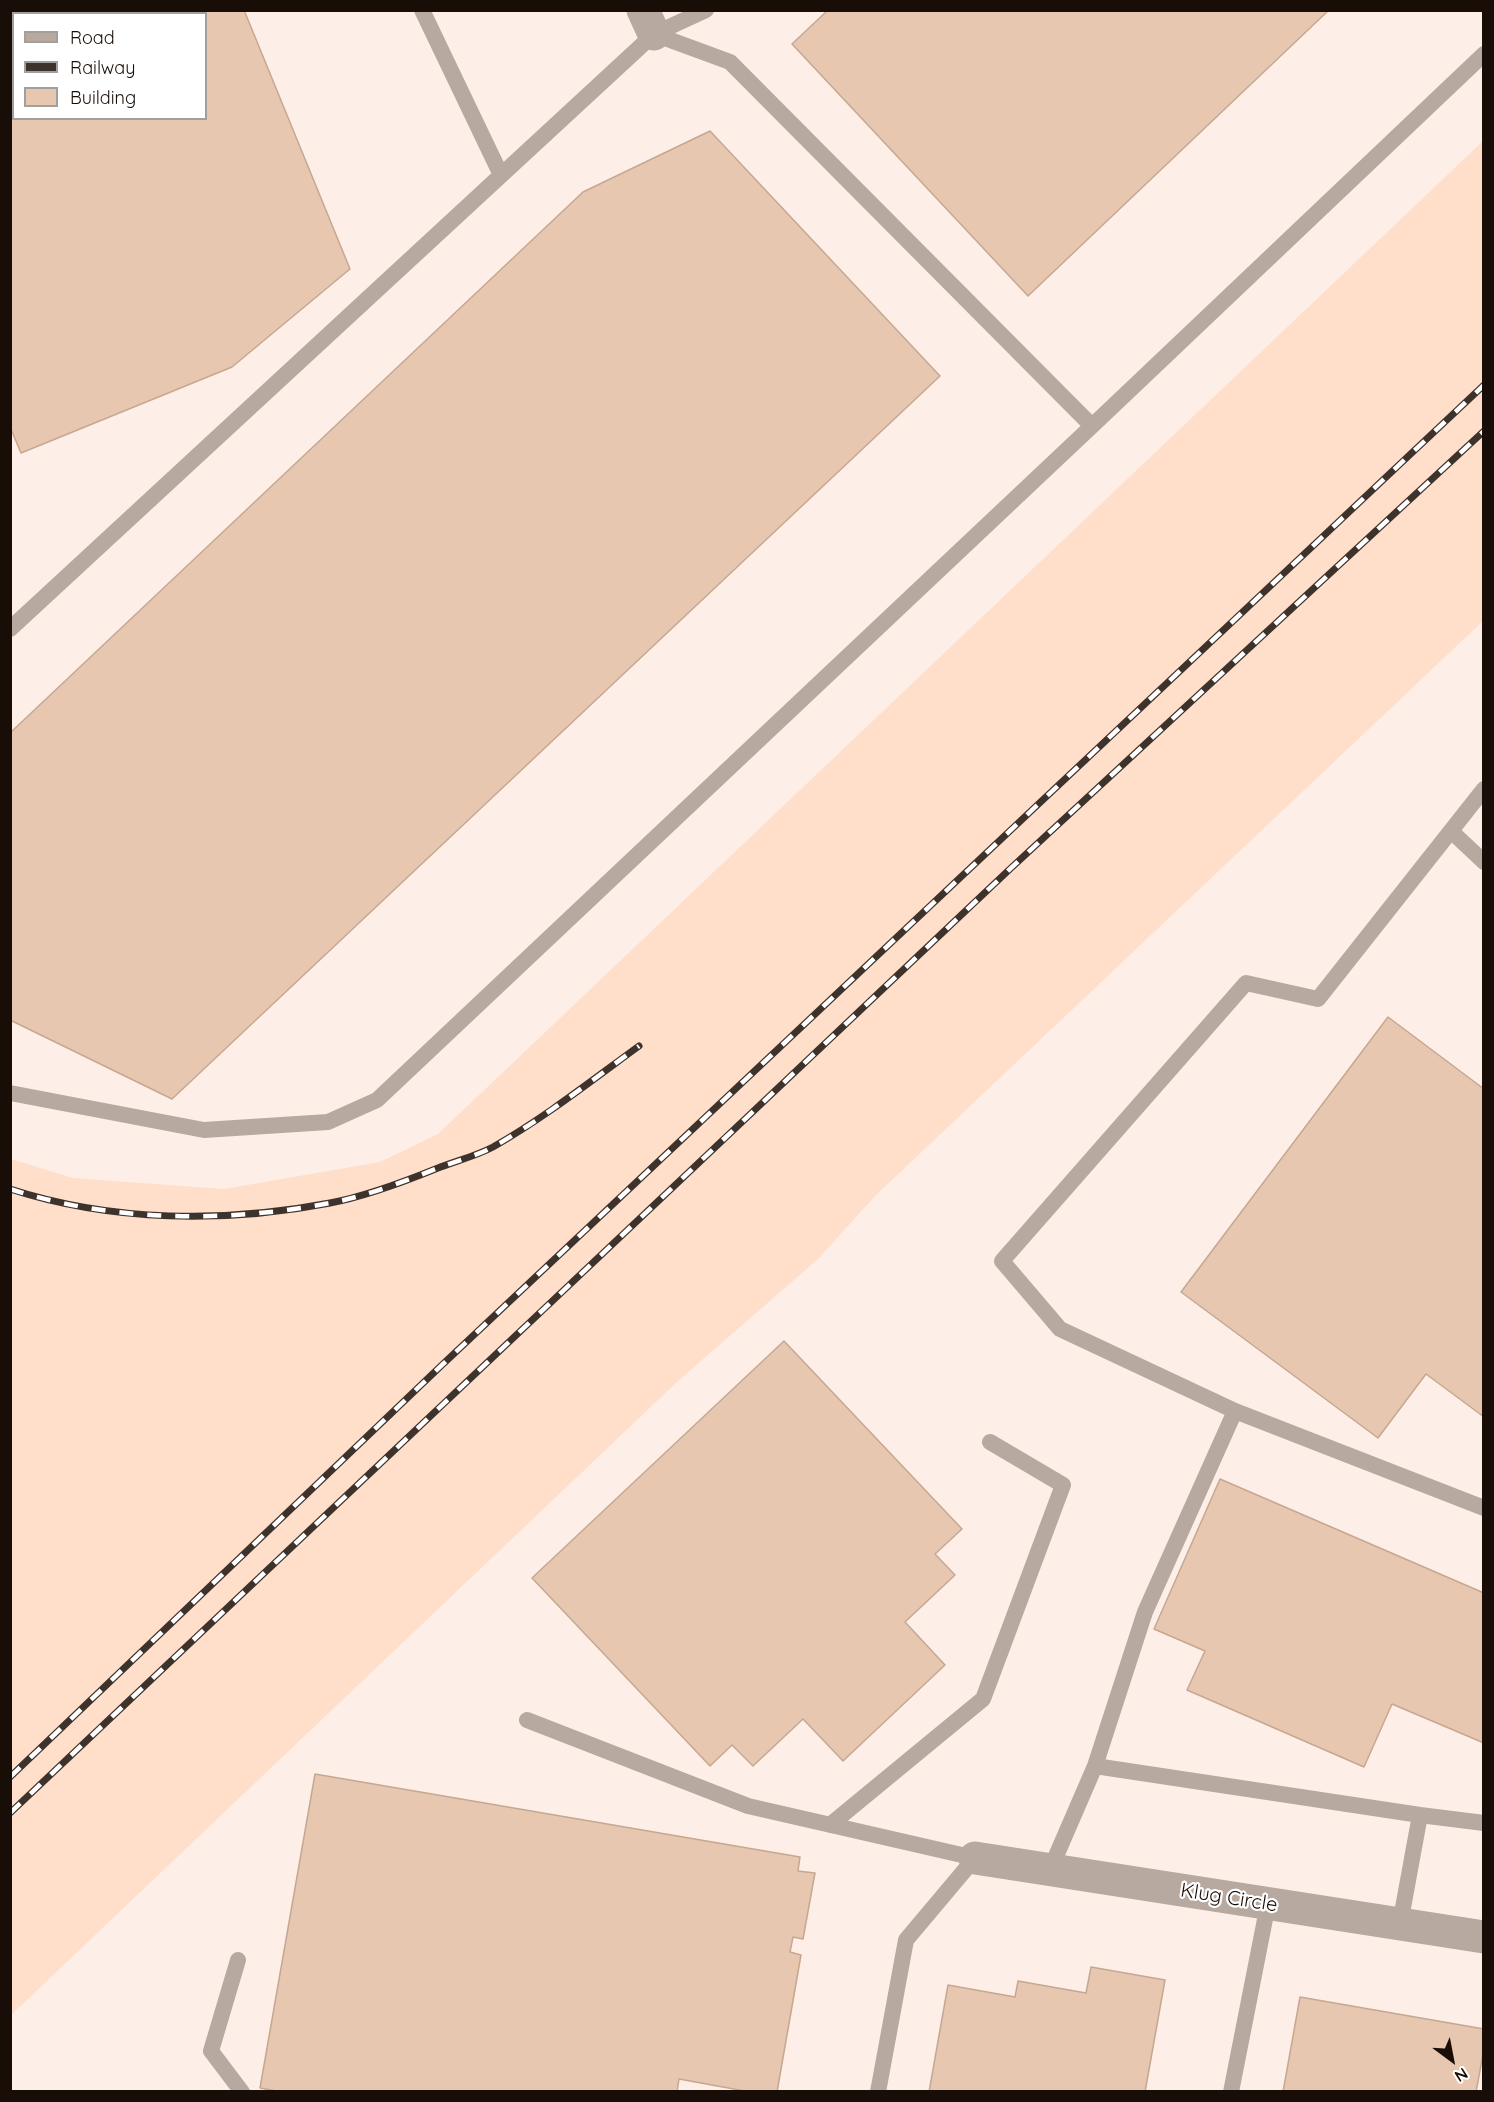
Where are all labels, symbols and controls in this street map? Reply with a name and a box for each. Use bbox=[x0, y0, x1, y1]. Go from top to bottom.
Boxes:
legend bbox=[12, 12, 207, 120]
text: Road bbox=[70, 26, 115, 49]
text: Railway bbox=[70, 56, 136, 79]
text: Building bbox=[70, 86, 136, 109]
street label: Klug Circle bbox=[1179, 1878, 1279, 1918]
north arrow bbox=[1422, 2030, 1482, 2090]
text: N bbox=[1451, 2064, 1472, 2087]

